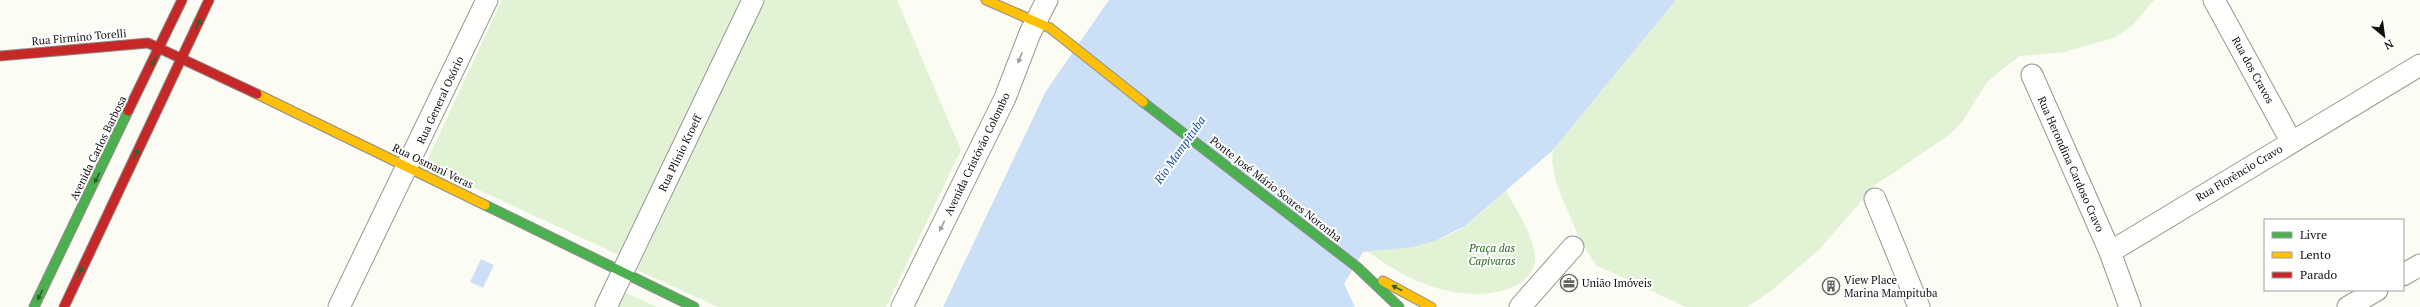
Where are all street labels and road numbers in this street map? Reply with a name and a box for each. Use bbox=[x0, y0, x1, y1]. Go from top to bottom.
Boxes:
street label: Rua Firmino Torelli bbox=[31, 26, 127, 48]
street label: Rua dos Cravos bbox=[2229, 34, 2277, 106]
street label: Rua General Osório bbox=[414, 54, 466, 146]
street label: Avenida Cristóvão Colombo bbox=[941, 90, 1013, 218]
street label: Avenida Carlos Barbosa bbox=[67, 93, 130, 203]
street label: Rua Herondina Cardoso Cravo bbox=[2035, 94, 2107, 234]
street label: Rua Plínio Kroeff bbox=[655, 111, 705, 194]
street label: Ponte José Mário Soares Noronha bbox=[1207, 133, 1345, 245]
street label: Rua Osmani Veras bbox=[390, 140, 476, 192]
street label: Rua Florêncio Cravo bbox=[2193, 142, 2285, 204]

